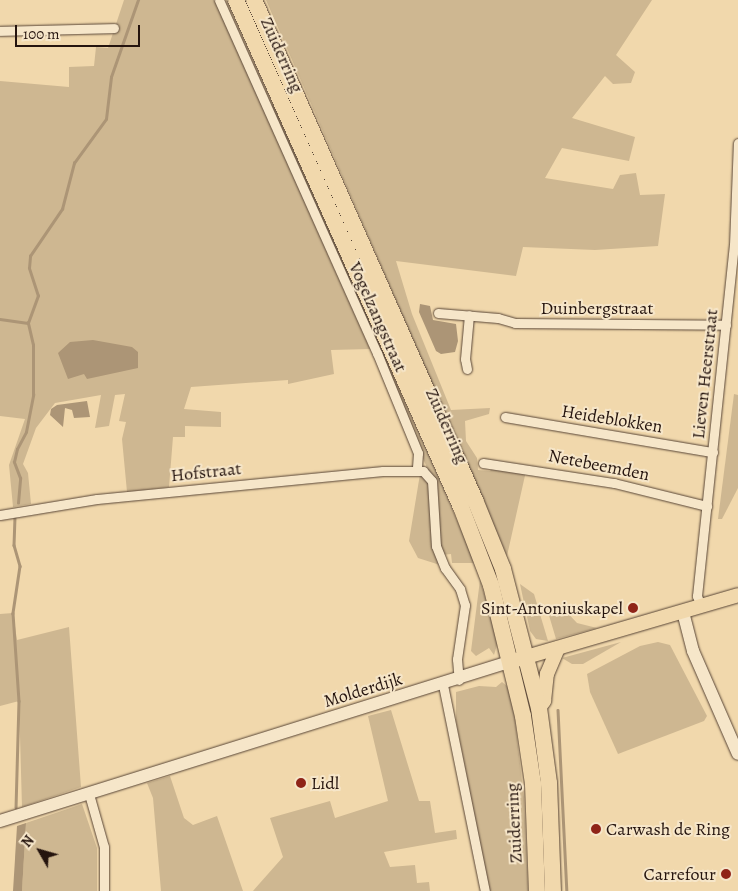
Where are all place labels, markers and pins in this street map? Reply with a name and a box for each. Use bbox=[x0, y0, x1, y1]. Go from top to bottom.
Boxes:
place label: Sint-Antoniuskapel bbox=[481, 597, 623, 619]
marker: Sint-Antoniuskapel bbox=[627, 602, 639, 614]
place label: Lidl bbox=[311, 772, 339, 794]
marker: Lidl bbox=[295, 777, 307, 789]
place label: Carwash de Ring bbox=[606, 818, 730, 840]
marker: Carwash de Ring bbox=[590, 823, 602, 835]
place label: Carrefour bbox=[643, 863, 716, 885]
marker: Carrefour bbox=[720, 868, 732, 880]

